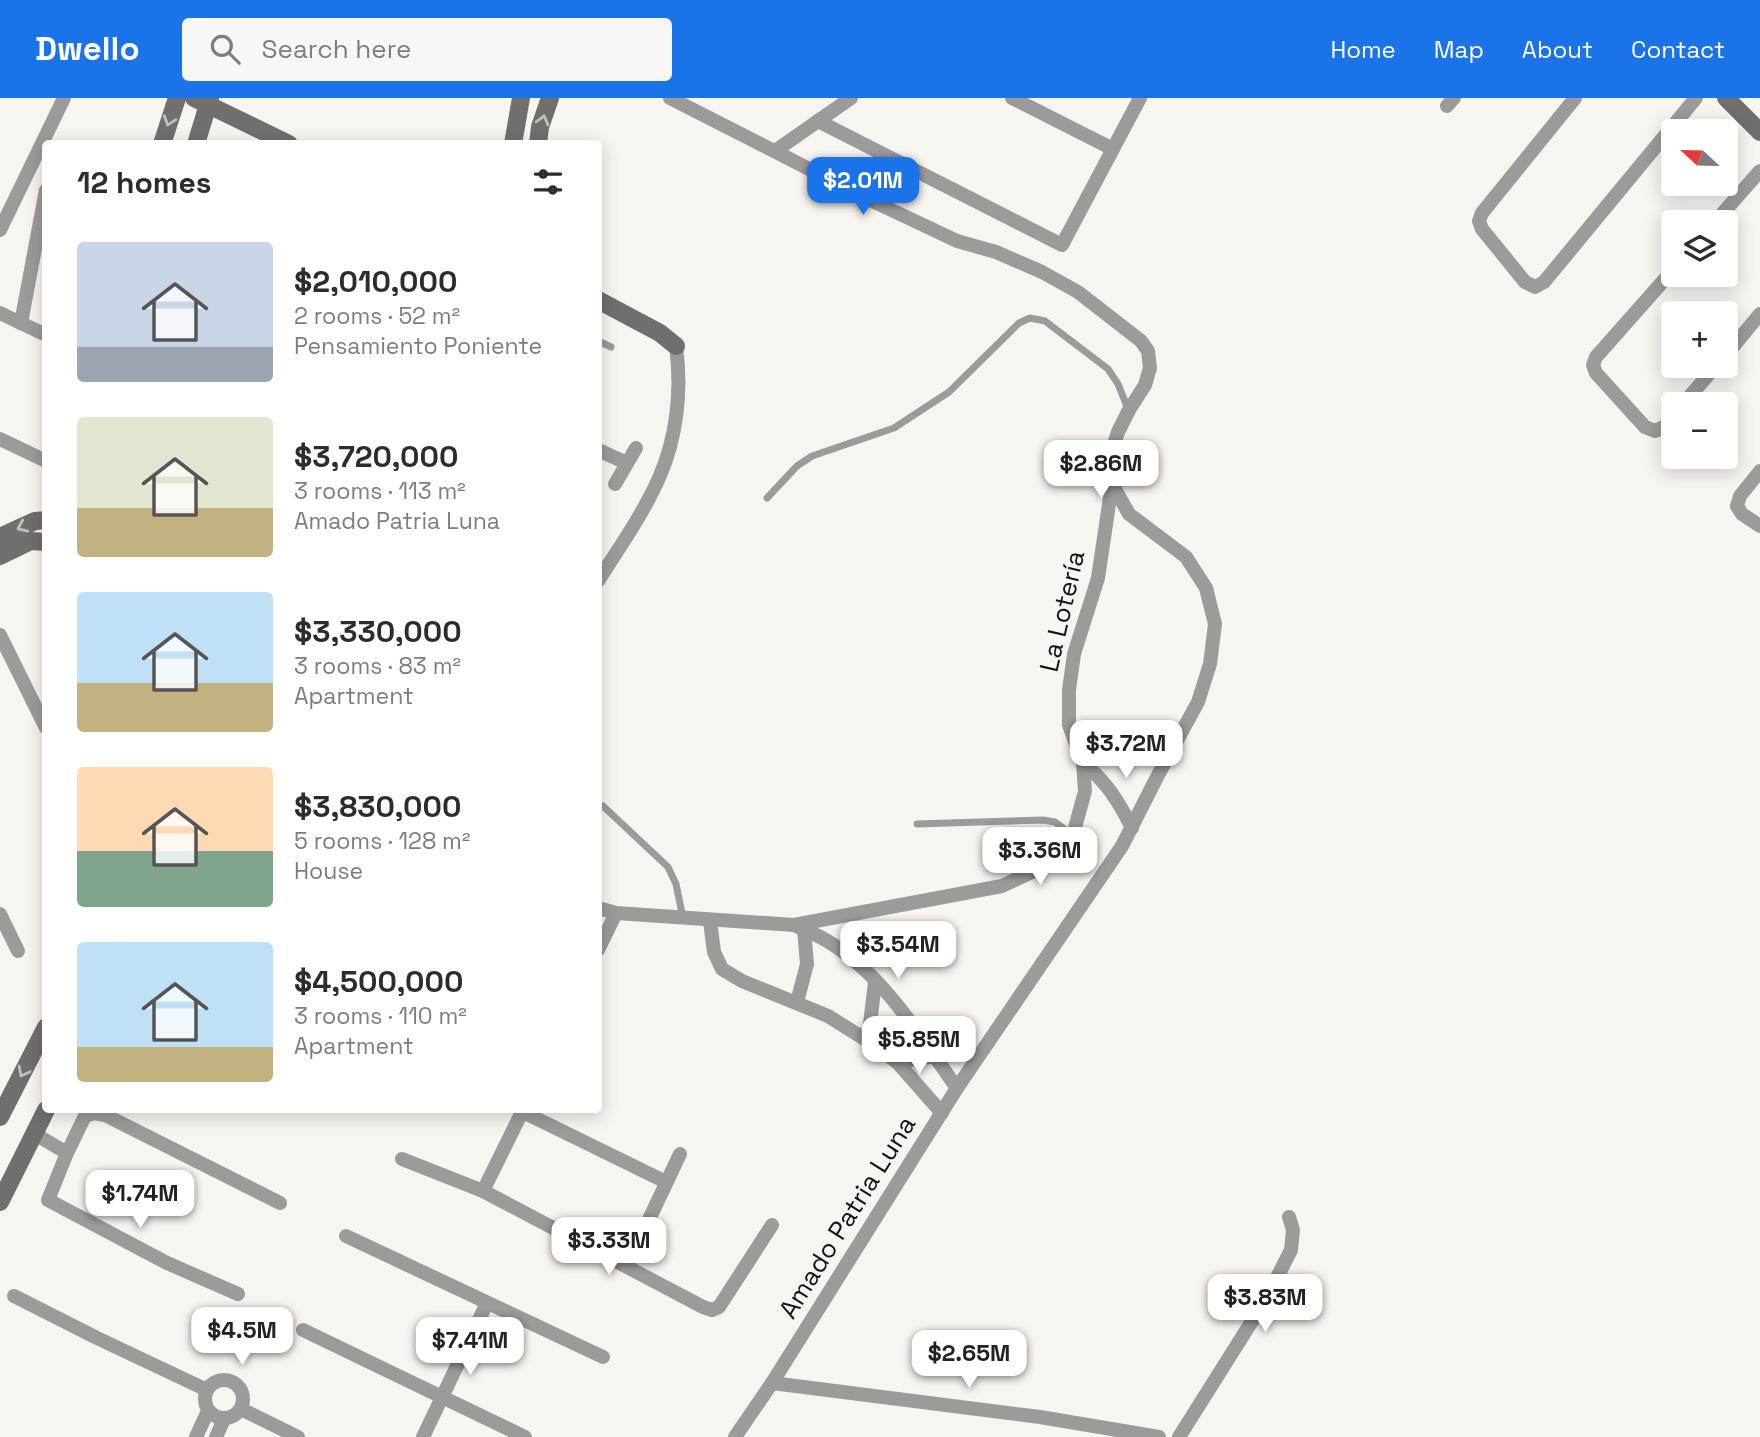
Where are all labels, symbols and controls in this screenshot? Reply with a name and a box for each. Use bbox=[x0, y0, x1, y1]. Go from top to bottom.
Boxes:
search box bbox=[182, 18, 672, 81]
text: Dwello bbox=[35, 28, 140, 70]
icon: search bbox=[206, 30, 244, 68]
text: Search here bbox=[262, 32, 411, 66]
text: Home bbox=[1330, 34, 1396, 65]
text: Map bbox=[1434, 34, 1484, 65]
text: About bbox=[1522, 34, 1593, 65]
text: Contact bbox=[1631, 34, 1725, 65]
one-way arrow bbox=[163, 114, 177, 126]
one-way arrow bbox=[535, 115, 549, 127]
north arrow bbox=[1661, 119, 1738, 196]
map controls bbox=[1661, 119, 1738, 469]
pin: $2.01M bbox=[806, 158, 920, 217]
text: 12 homes bbox=[77, 163, 212, 202]
icon: filters bbox=[529, 163, 567, 201]
text: $2.01M bbox=[823, 165, 903, 195]
button: layers bbox=[1661, 210, 1738, 287]
text: $2,010,000 bbox=[294, 262, 457, 301]
icon: home bbox=[133, 270, 217, 354]
text: 2 rooms · 52 m² bbox=[294, 301, 460, 331]
button: + bbox=[1661, 301, 1738, 378]
text: Pensamiento Poniente bbox=[294, 331, 542, 361]
button: − bbox=[1661, 392, 1738, 469]
text: $3,720,000 bbox=[294, 437, 458, 476]
pin: $2.86M bbox=[1044, 440, 1158, 500]
icon: home bbox=[133, 445, 217, 529]
text: $2.86M bbox=[1060, 448, 1142, 478]
text: 3 rooms · 113 m² bbox=[294, 476, 466, 506]
text: Amado Patria Luna bbox=[294, 506, 500, 536]
one-way arrow bbox=[17, 519, 29, 533]
street label: La Lotería bbox=[1032, 547, 1092, 675]
text: $3,330,000 bbox=[294, 612, 462, 651]
icon: home bbox=[133, 620, 217, 704]
text: 3 rooms · 83 m² bbox=[294, 651, 461, 681]
text: Apartment bbox=[294, 681, 414, 711]
pin: $3.72M bbox=[1069, 720, 1183, 780]
text: $3.72M bbox=[1086, 728, 1166, 758]
text: $3,830,000 bbox=[294, 787, 461, 826]
icon: home bbox=[133, 795, 217, 879]
text: 5 rooms · 128 m² bbox=[294, 826, 470, 856]
pin: $3.36M bbox=[983, 828, 1097, 887]
text: $3.36M bbox=[998, 835, 1082, 865]
text: House bbox=[294, 856, 363, 886]
pin: $3.54M bbox=[841, 922, 955, 981]
text: $3.54M bbox=[856, 929, 940, 959]
text: $4,500,000 bbox=[294, 962, 463, 1001]
icon: home bbox=[133, 970, 217, 1054]
text: 3 rooms · 110 m² bbox=[294, 1001, 467, 1031]
pin: $5.85M bbox=[862, 1016, 976, 1076]
text: $5.85M bbox=[878, 1024, 960, 1054]
text: Apartment bbox=[294, 1031, 414, 1061]
one-way arrow bbox=[17, 1065, 31, 1077]
street label: Amado Patria Luna bbox=[771, 1109, 923, 1325]
pin: $1.74M bbox=[83, 1170, 197, 1230]
text: $1.74M bbox=[101, 1178, 179, 1208]
pin: $3.33M bbox=[552, 1218, 666, 1277]
text: $3.33M bbox=[567, 1225, 651, 1255]
pin: $3.83M bbox=[1208, 1274, 1322, 1334]
text: $3.83M bbox=[1224, 1282, 1306, 1312]
pin: $4.5M bbox=[193, 1308, 291, 1367]
text: $4.5M bbox=[207, 1315, 277, 1345]
pin: $7.41M bbox=[413, 1318, 527, 1377]
text: $7.41M bbox=[432, 1325, 508, 1355]
pin: $2.65M bbox=[912, 1330, 1026, 1390]
text: $2.65M bbox=[928, 1338, 1010, 1368]

